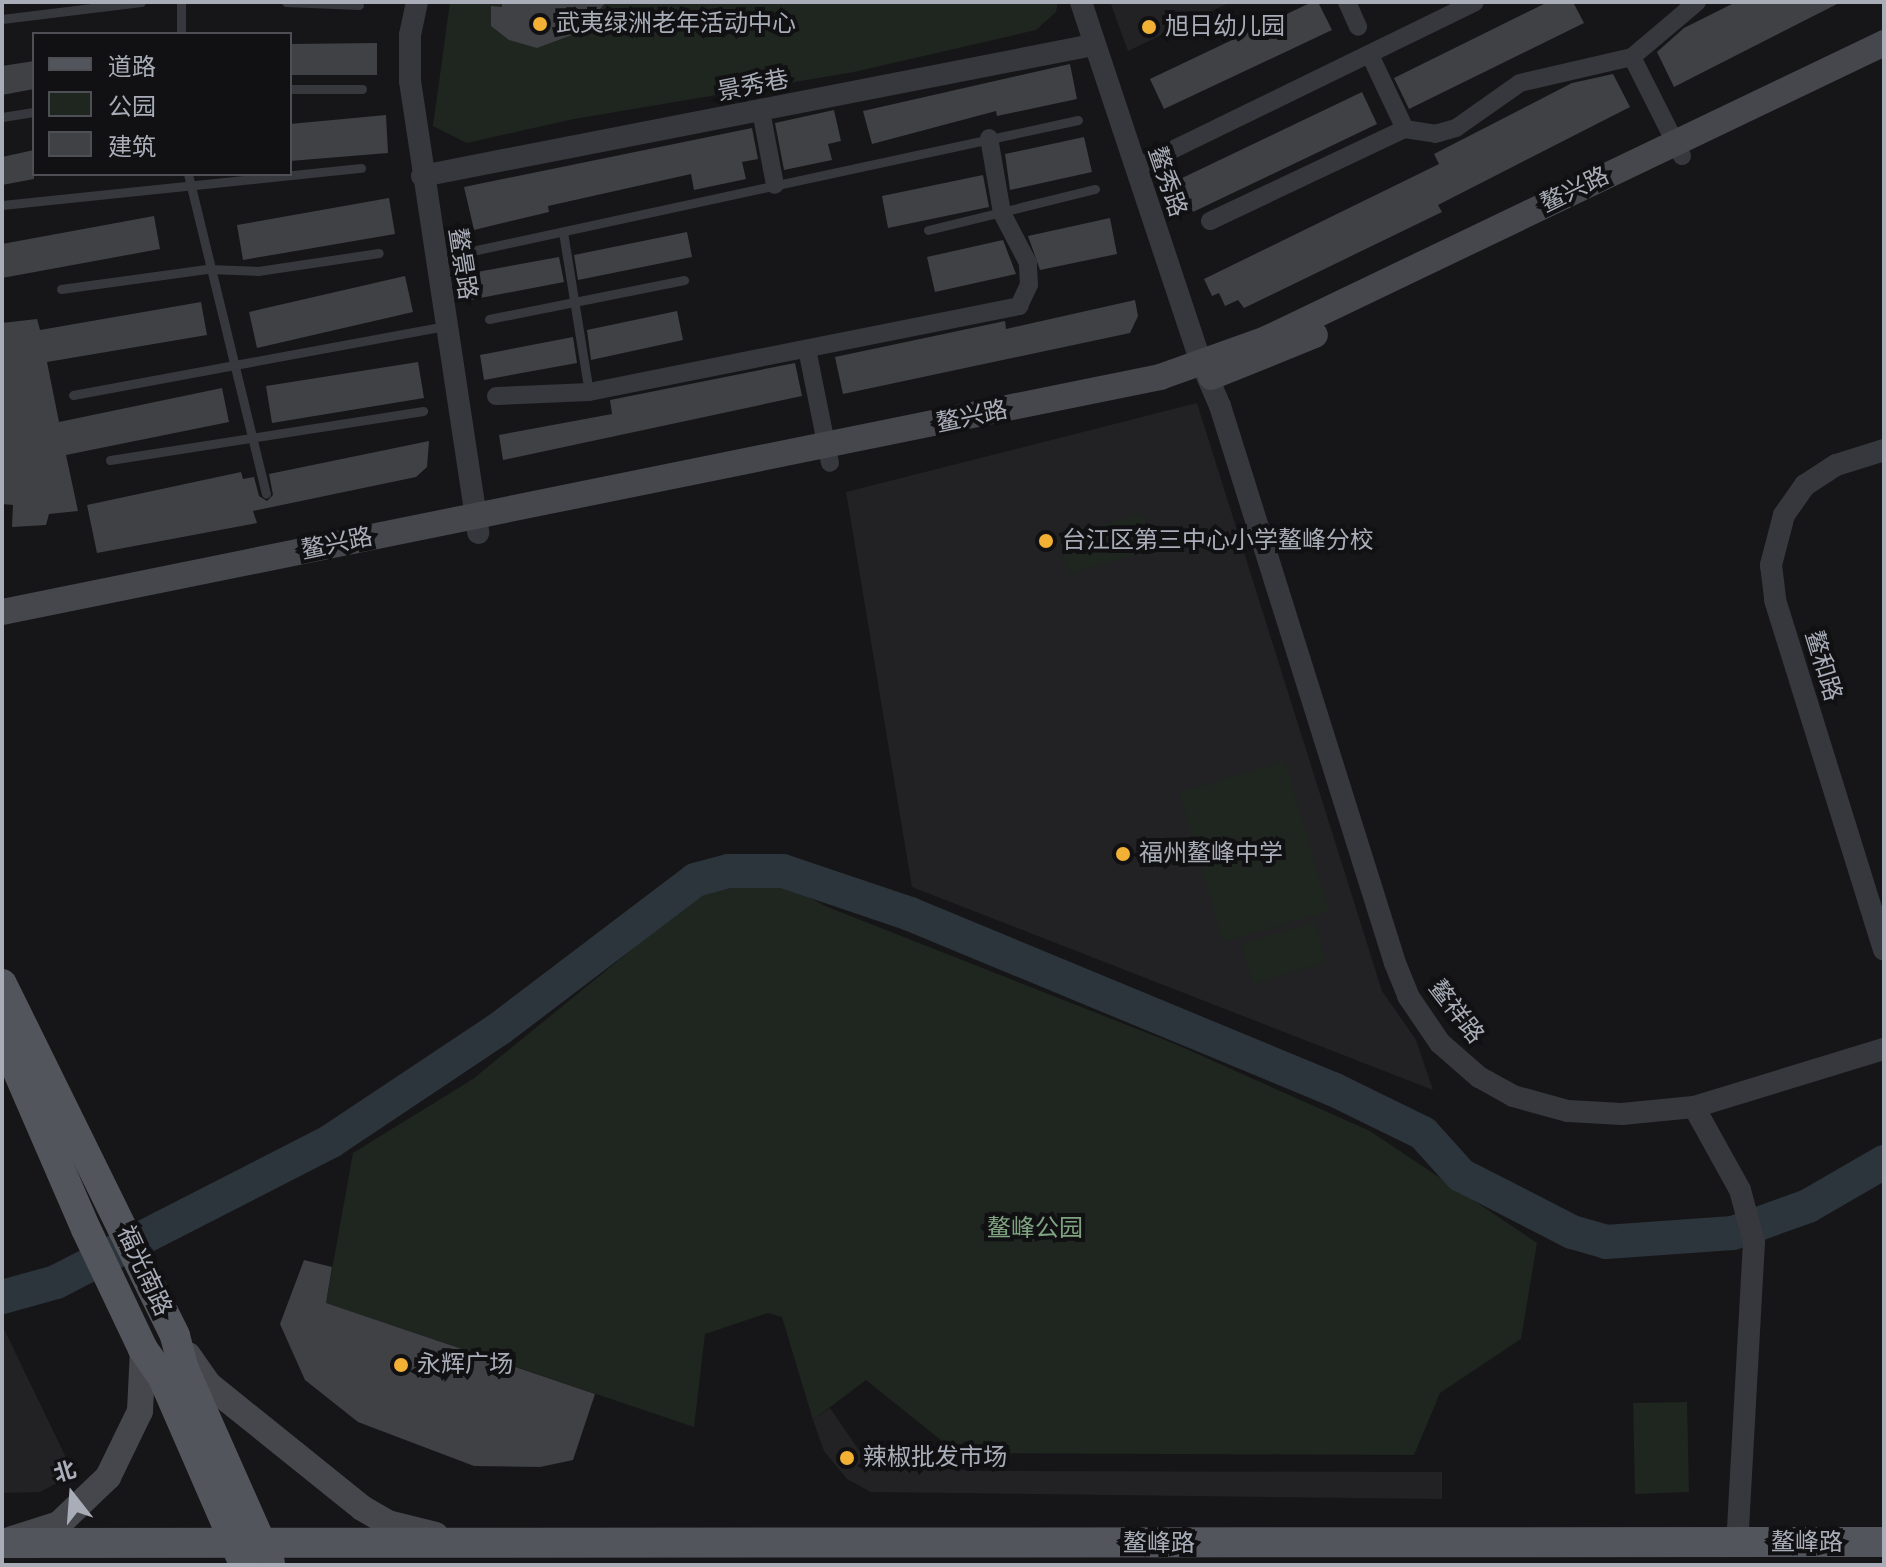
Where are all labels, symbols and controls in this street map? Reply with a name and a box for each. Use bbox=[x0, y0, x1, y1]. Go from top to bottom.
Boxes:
place label: 武夷绿洲老年活动中心 bbox=[556, 10, 796, 38]
place label: 旭日幼儿园 bbox=[1165, 13, 1285, 41]
marker: 武夷绿洲老年活动中心 bbox=[531, 15, 549, 33]
marker: 旭日幼儿园 bbox=[1140, 18, 1158, 36]
legend bbox=[32, 32, 292, 176]
text: 道路 bbox=[108, 53, 156, 81]
street label: 景秀巷 bbox=[715, 65, 791, 107]
text: 公园 bbox=[108, 93, 156, 121]
text: 建筑 bbox=[108, 133, 156, 161]
street label: 鳌秀路 bbox=[1142, 143, 1192, 221]
street label: 鳌兴路 bbox=[1536, 161, 1614, 219]
street label: 鳌景路 bbox=[442, 226, 482, 302]
street label: 鳌兴路 bbox=[934, 395, 1010, 439]
street label: 鳌兴路 bbox=[299, 522, 375, 566]
place label: 台江区第三中心小学鳌峰分校 bbox=[1062, 527, 1374, 555]
marker: 台江区第三中心小学鳌峰分校 bbox=[1037, 532, 1055, 550]
street label: 鳌和路 bbox=[1799, 627, 1847, 705]
place label: 福州鳌峰中学 bbox=[1139, 840, 1283, 868]
marker: 福州鳌峰中学 bbox=[1114, 845, 1132, 863]
street label: 鳌祥路 bbox=[1422, 975, 1490, 1049]
park label: 鳌峰公园 bbox=[987, 1215, 1083, 1243]
street label: 福光南路 bbox=[111, 1221, 177, 1321]
place label: 永辉广场 bbox=[417, 1351, 513, 1379]
marker: 永辉广场 bbox=[392, 1356, 410, 1374]
place label: 辣椒批发市场 bbox=[863, 1444, 1007, 1472]
marker: 辣椒批发市场 bbox=[838, 1449, 856, 1467]
north arrow bbox=[32, 1455, 112, 1535]
text: 北 bbox=[51, 1456, 79, 1487]
street label: 鳌峰路 bbox=[1771, 1529, 1843, 1557]
street label: 鳌峰路 bbox=[1123, 1530, 1195, 1558]

